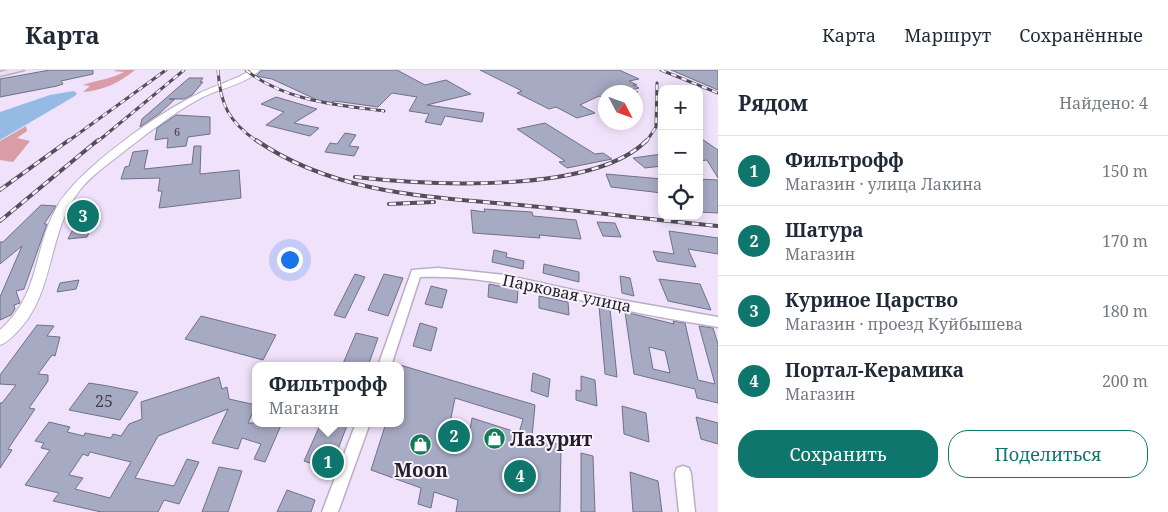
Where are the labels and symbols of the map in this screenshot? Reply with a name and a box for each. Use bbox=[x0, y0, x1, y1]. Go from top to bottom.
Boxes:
north arrow bbox=[598, 85, 643, 130]
house number: 6 bbox=[174, 124, 180, 139]
pin: 3 bbox=[67, 197, 99, 235]
your location bbox=[277, 247, 303, 273]
street label: Парковая улица bbox=[501, 269, 633, 317]
house number: 25 bbox=[95, 390, 113, 412]
pin: 2 bbox=[438, 417, 470, 455]
place label: Лазурит bbox=[510, 426, 593, 452]
shop icon: Лазурит bbox=[482, 427, 506, 451]
shop icon: Moon bbox=[409, 432, 433, 456]
pin: 1 bbox=[312, 443, 344, 481]
place label: Moon bbox=[394, 457, 448, 483]
pin: 4 bbox=[504, 457, 536, 495]

